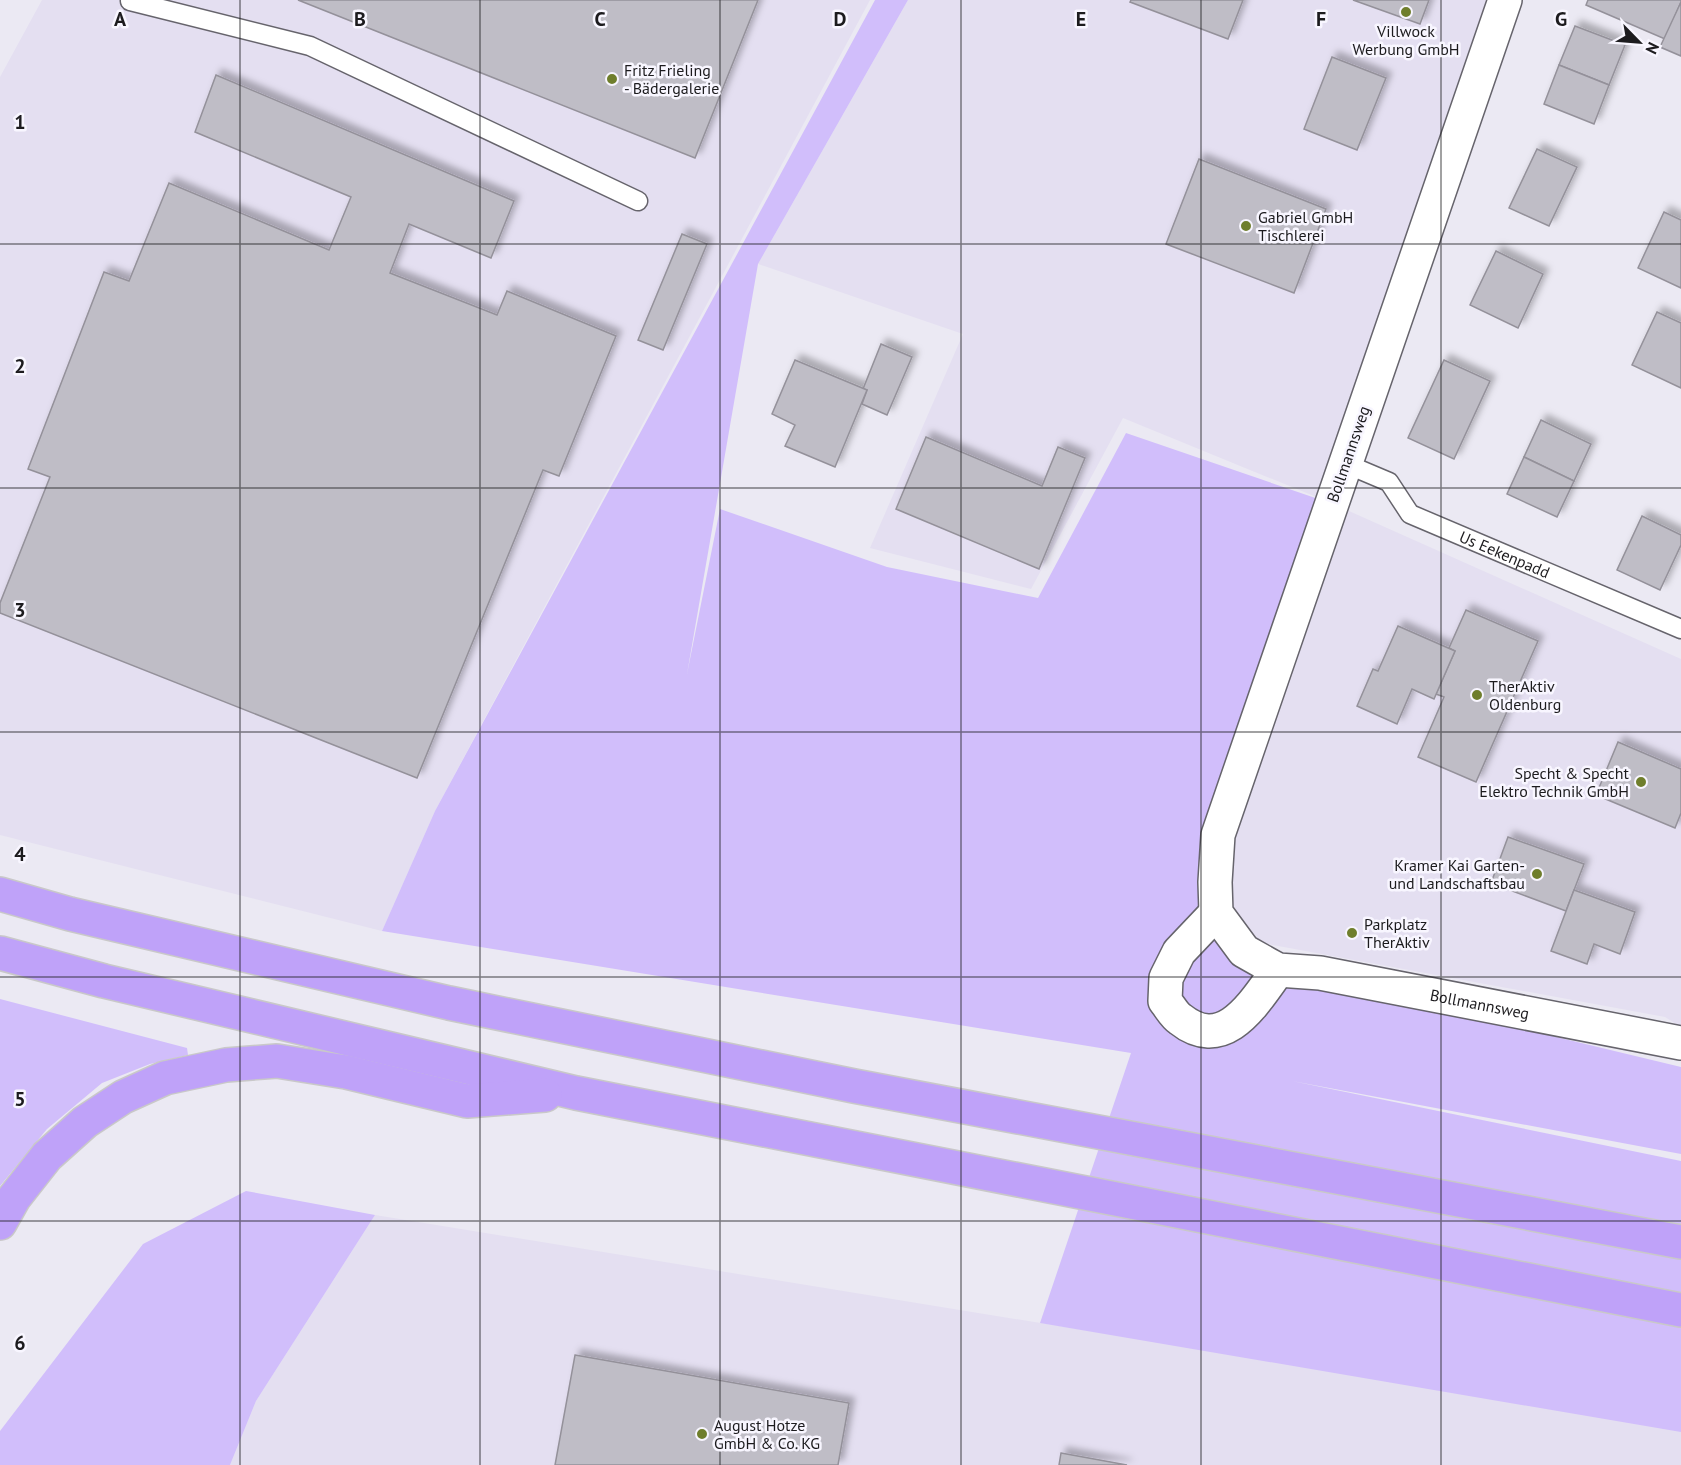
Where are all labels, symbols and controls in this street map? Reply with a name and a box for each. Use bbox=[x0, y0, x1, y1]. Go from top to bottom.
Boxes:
marker: Villwock Werbung GmbH bbox=[1399, 5, 1413, 19]
text: A bbox=[114, 6, 127, 32]
text: B bbox=[354, 6, 366, 32]
text: C bbox=[594, 6, 606, 32]
text: D bbox=[834, 6, 847, 32]
text: E bbox=[1076, 6, 1086, 32]
text: F bbox=[1316, 6, 1326, 32]
text: G bbox=[1555, 6, 1567, 32]
north arrow bbox=[1609, 12, 1669, 72]
place label: Villwock Werbung GmbH bbox=[1352, 21, 1460, 59]
text: N bbox=[1641, 39, 1664, 57]
place label: Fritz Frieling - Bädergalerie bbox=[624, 60, 719, 98]
marker: Fritz Frieling - Bädergalerie bbox=[605, 72, 619, 86]
text: 1 bbox=[14, 109, 26, 135]
place label: Gabriel GmbH Tischlerei bbox=[1258, 207, 1353, 245]
marker: Gabriel GmbH Tischlerei bbox=[1239, 219, 1253, 233]
text: 2 bbox=[14, 353, 26, 379]
street label: Bollmannsweg bbox=[1322, 403, 1374, 505]
street label: Us Eekenpadd bbox=[1456, 526, 1553, 582]
text: 3 bbox=[14, 597, 26, 623]
place label: TherAktiv Oldenburg bbox=[1489, 676, 1561, 714]
marker: TherAktiv Oldenburg bbox=[1470, 688, 1484, 702]
place label: Specht & Specht Elektro Technik GmbH bbox=[1479, 763, 1630, 801]
marker: Specht & Specht Elektro Technik GmbH bbox=[1634, 775, 1648, 789]
text: 4 bbox=[14, 841, 26, 867]
place label: Kramer Kai Garten- und Landschaftsbau bbox=[1389, 855, 1525, 893]
marker: Kramer Kai Garten- und Landschaftsbau bbox=[1530, 867, 1544, 881]
place label: Parkplatz TherAktiv bbox=[1364, 914, 1430, 952]
marker: Parkplatz TherAktiv bbox=[1345, 926, 1359, 940]
street label: Bollmannsweg bbox=[1428, 985, 1531, 1023]
text: 5 bbox=[14, 1086, 26, 1112]
text: 6 bbox=[14, 1330, 26, 1356]
place label: August Hotze GmbH & Co. KG bbox=[714, 1415, 820, 1453]
marker: August Hotze GmbH & Co. KG bbox=[695, 1427, 709, 1441]

